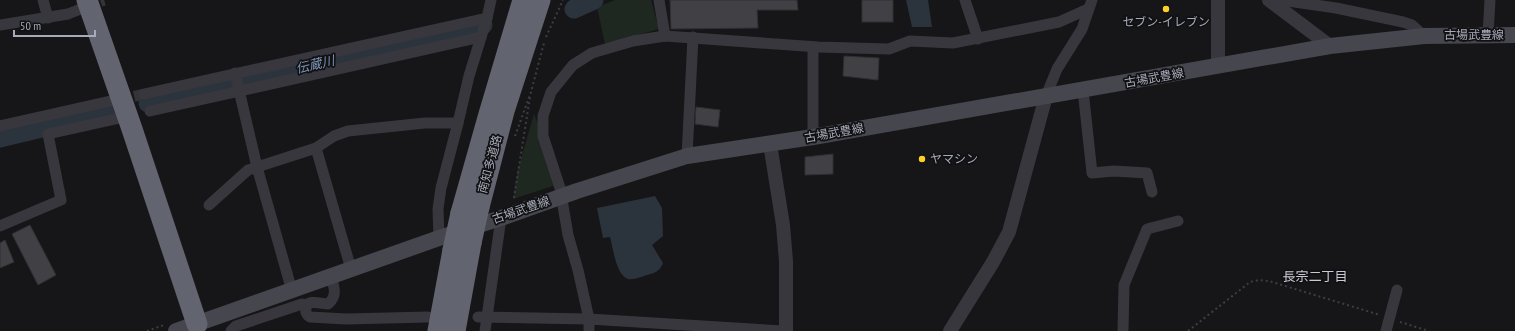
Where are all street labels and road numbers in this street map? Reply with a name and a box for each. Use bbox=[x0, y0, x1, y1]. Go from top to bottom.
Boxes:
street label: 古場武豊線 bbox=[1444, 27, 1504, 42]
street label: 古場武豊線 bbox=[1123, 65, 1185, 90]
street label: 古場武豊線 bbox=[803, 120, 865, 145]
street label: 南知多道路 bbox=[475, 133, 505, 195]
street label: 古場武豊線 bbox=[490, 193, 552, 226]

